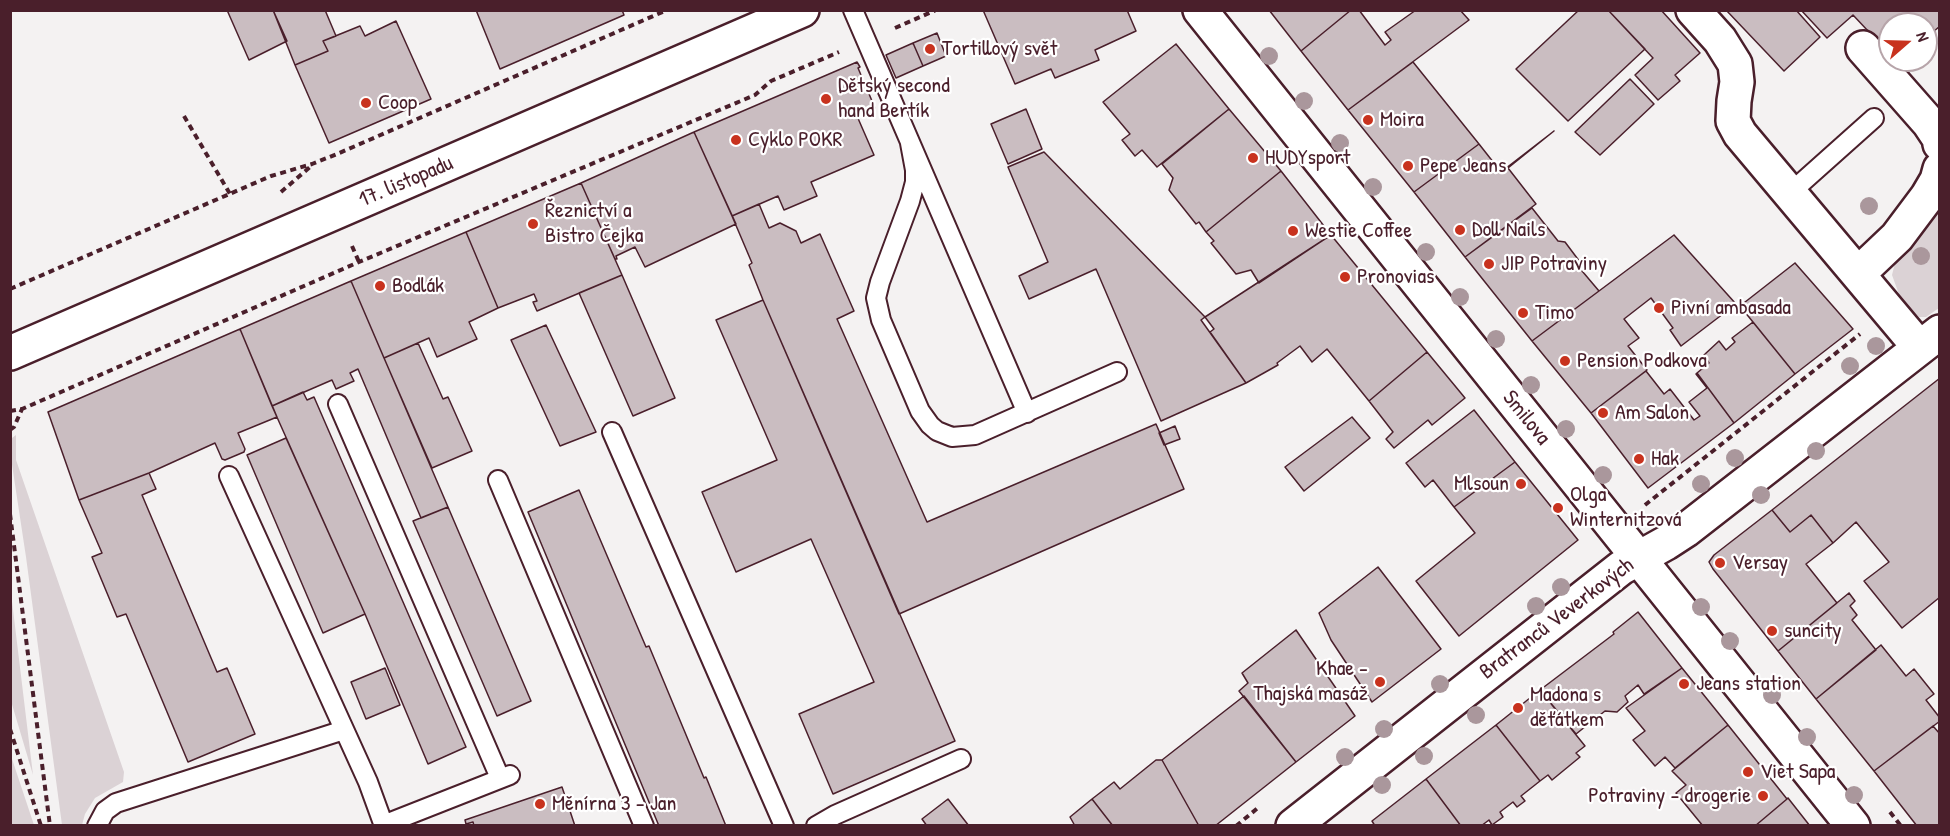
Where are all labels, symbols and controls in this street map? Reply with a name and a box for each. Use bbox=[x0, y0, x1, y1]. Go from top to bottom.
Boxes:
north arrow bbox=[1878, 12, 1938, 72]
text: N bbox=[1911, 29, 1935, 44]
place label: Tortillový svět bbox=[942, 36, 1057, 62]
marker: Tortillový svět bbox=[923, 42, 937, 56]
place label: Dětský second hand Bertík bbox=[838, 73, 950, 124]
place label: Coop bbox=[378, 90, 417, 116]
marker: Dětský second hand Bertík bbox=[819, 92, 833, 106]
marker: Coop bbox=[359, 96, 373, 110]
place label: Moira bbox=[1380, 107, 1424, 133]
marker: Moira bbox=[1361, 113, 1375, 127]
place label: Cyklo POKR bbox=[748, 127, 843, 153]
marker: Cyklo POKR bbox=[729, 133, 743, 147]
place label: HUDYsport bbox=[1265, 145, 1350, 171]
street label: 17. listopadu bbox=[355, 150, 457, 214]
marker: HUDYsport bbox=[1246, 151, 1260, 165]
place label: Pepe Jeans bbox=[1420, 153, 1507, 179]
marker: Pepe Jeans bbox=[1401, 159, 1415, 173]
place label: Řeznictví a Bistro Čejka bbox=[545, 198, 643, 249]
marker: Řeznictví a Bistro Čejka bbox=[526, 217, 540, 231]
place label: Doll Nails bbox=[1472, 217, 1545, 243]
place label: Westie Coffee bbox=[1305, 218, 1412, 244]
marker: Doll Nails bbox=[1453, 223, 1467, 237]
marker: Westie Coffee bbox=[1286, 224, 1300, 238]
place label: JIP Potraviny bbox=[1501, 251, 1607, 277]
marker: JIP Potraviny bbox=[1482, 257, 1496, 271]
place label: Pronovias bbox=[1357, 264, 1435, 290]
marker: Pronovias bbox=[1338, 270, 1352, 284]
place label: Bodlák bbox=[392, 273, 444, 299]
marker: Bodlák bbox=[373, 279, 387, 293]
place label: Pivní ambasada bbox=[1671, 295, 1791, 321]
place label: Timo bbox=[1535, 300, 1574, 326]
marker: Pivní ambasada bbox=[1652, 301, 1666, 315]
marker: Timo bbox=[1516, 306, 1530, 320]
place label: Pension Podkova bbox=[1577, 348, 1707, 374]
marker: Pension Podkova bbox=[1558, 354, 1572, 368]
street label: Smilova bbox=[1496, 386, 1556, 450]
place label: Am Salon bbox=[1615, 400, 1689, 426]
marker: Am Salon bbox=[1596, 406, 1610, 420]
place label: Hak bbox=[1651, 446, 1679, 472]
marker: Hak bbox=[1632, 452, 1646, 466]
place label: Mlsoun bbox=[1454, 471, 1509, 497]
marker: Mlsoun bbox=[1514, 477, 1528, 491]
place label: Olga Winternitzová bbox=[1570, 482, 1681, 534]
marker: Olga Winternitzová bbox=[1551, 501, 1565, 515]
place label: Versay bbox=[1732, 550, 1788, 576]
street label: Bratranců Veverkových bbox=[1475, 552, 1639, 686]
marker: Versay bbox=[1713, 556, 1727, 570]
place label: suncity bbox=[1784, 618, 1842, 644]
marker: suncity bbox=[1765, 624, 1779, 638]
place label: Khae - Thajská masáž bbox=[1253, 656, 1368, 708]
place label: Jeans station bbox=[1696, 671, 1801, 697]
marker: Khae - Thajská masáž bbox=[1373, 675, 1387, 689]
marker: Jeans station bbox=[1677, 677, 1691, 691]
place label: Madona s děťátkem bbox=[1530, 682, 1604, 734]
marker: Madona s děťátkem bbox=[1511, 701, 1525, 715]
place label: Viet Sapa bbox=[1760, 759, 1835, 785]
marker: Viet Sapa bbox=[1741, 765, 1755, 779]
place label: Potraviny - drogerie bbox=[1588, 783, 1751, 809]
marker: Potraviny - drogerie bbox=[1756, 789, 1770, 803]
place label: Měnírna 3 - Jan bbox=[552, 791, 676, 817]
marker: Měnírna 3 - Jan bbox=[533, 797, 547, 811]

